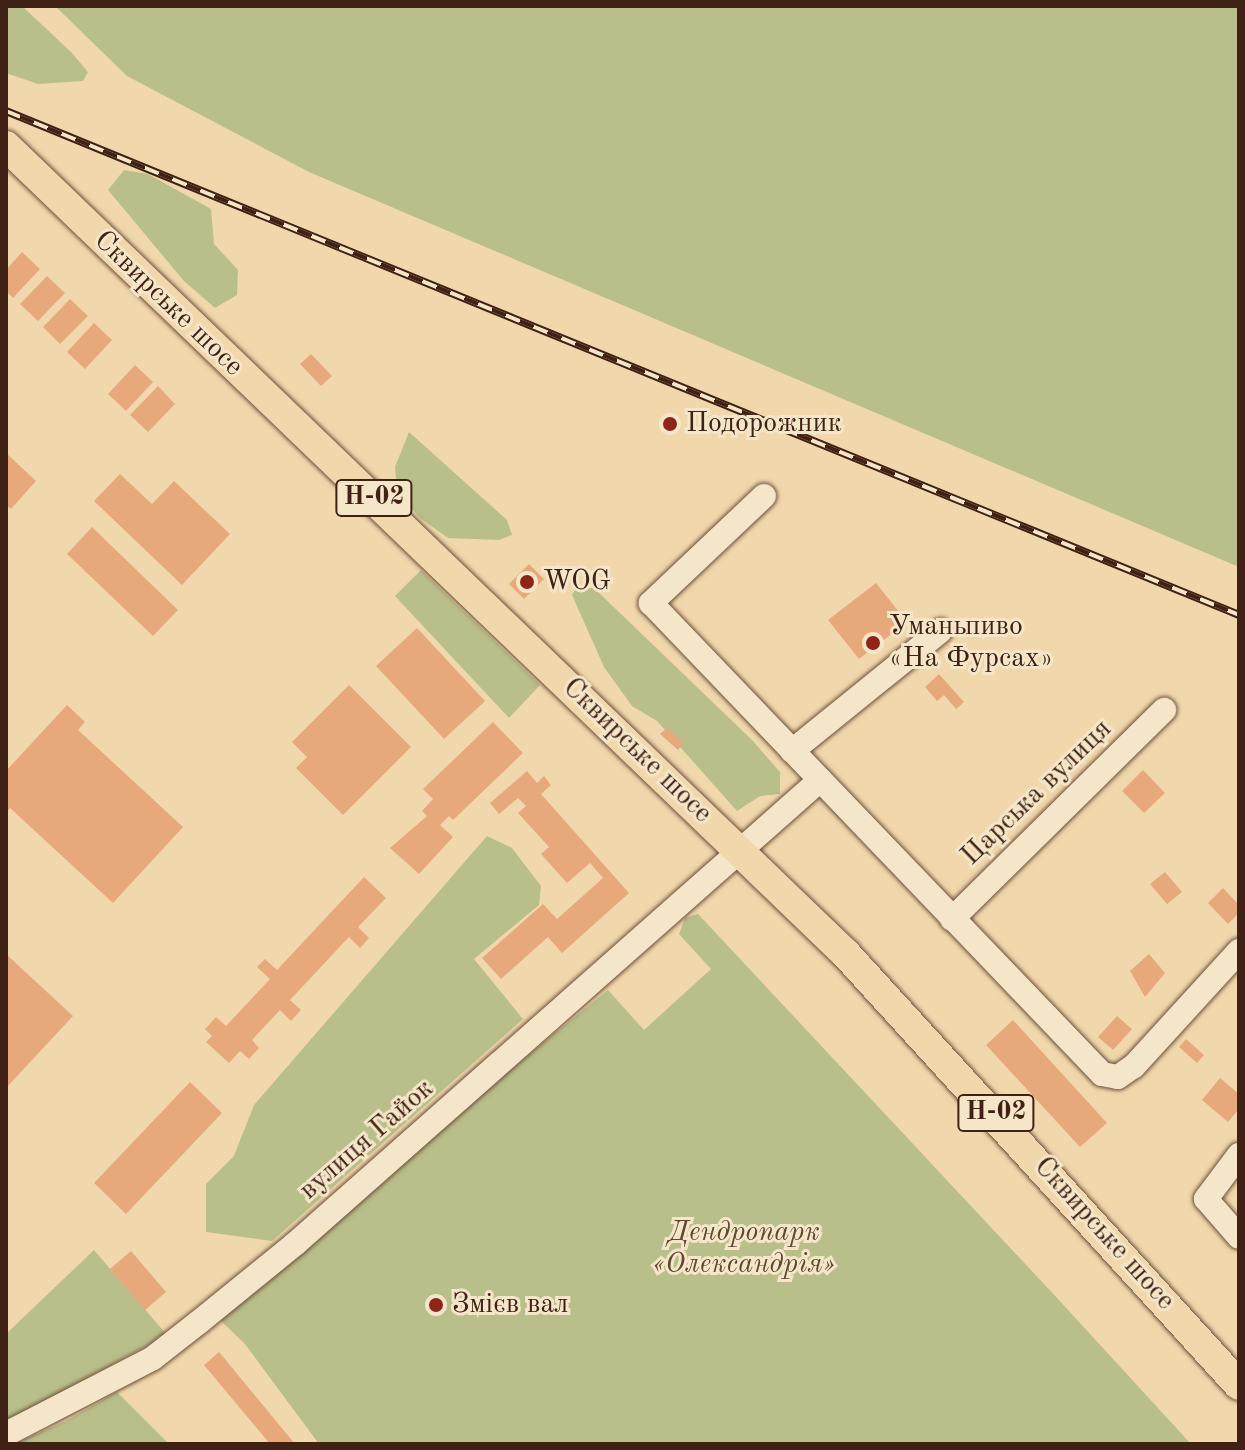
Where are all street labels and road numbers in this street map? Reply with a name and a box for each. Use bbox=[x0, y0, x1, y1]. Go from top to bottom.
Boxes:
street label: Сквирське шосе bbox=[86, 224, 250, 384]
road number: Н-02 bbox=[334, 476, 414, 520]
street label: Сквирське шосе bbox=[555, 671, 719, 831]
street label: Царська вулиця bbox=[955, 713, 1119, 873]
street label: вулиця Гайок bbox=[293, 1073, 441, 1207]
road number: Н-02 bbox=[956, 1091, 1036, 1135]
street label: Сквирське шосе bbox=[1026, 1150, 1182, 1318]

